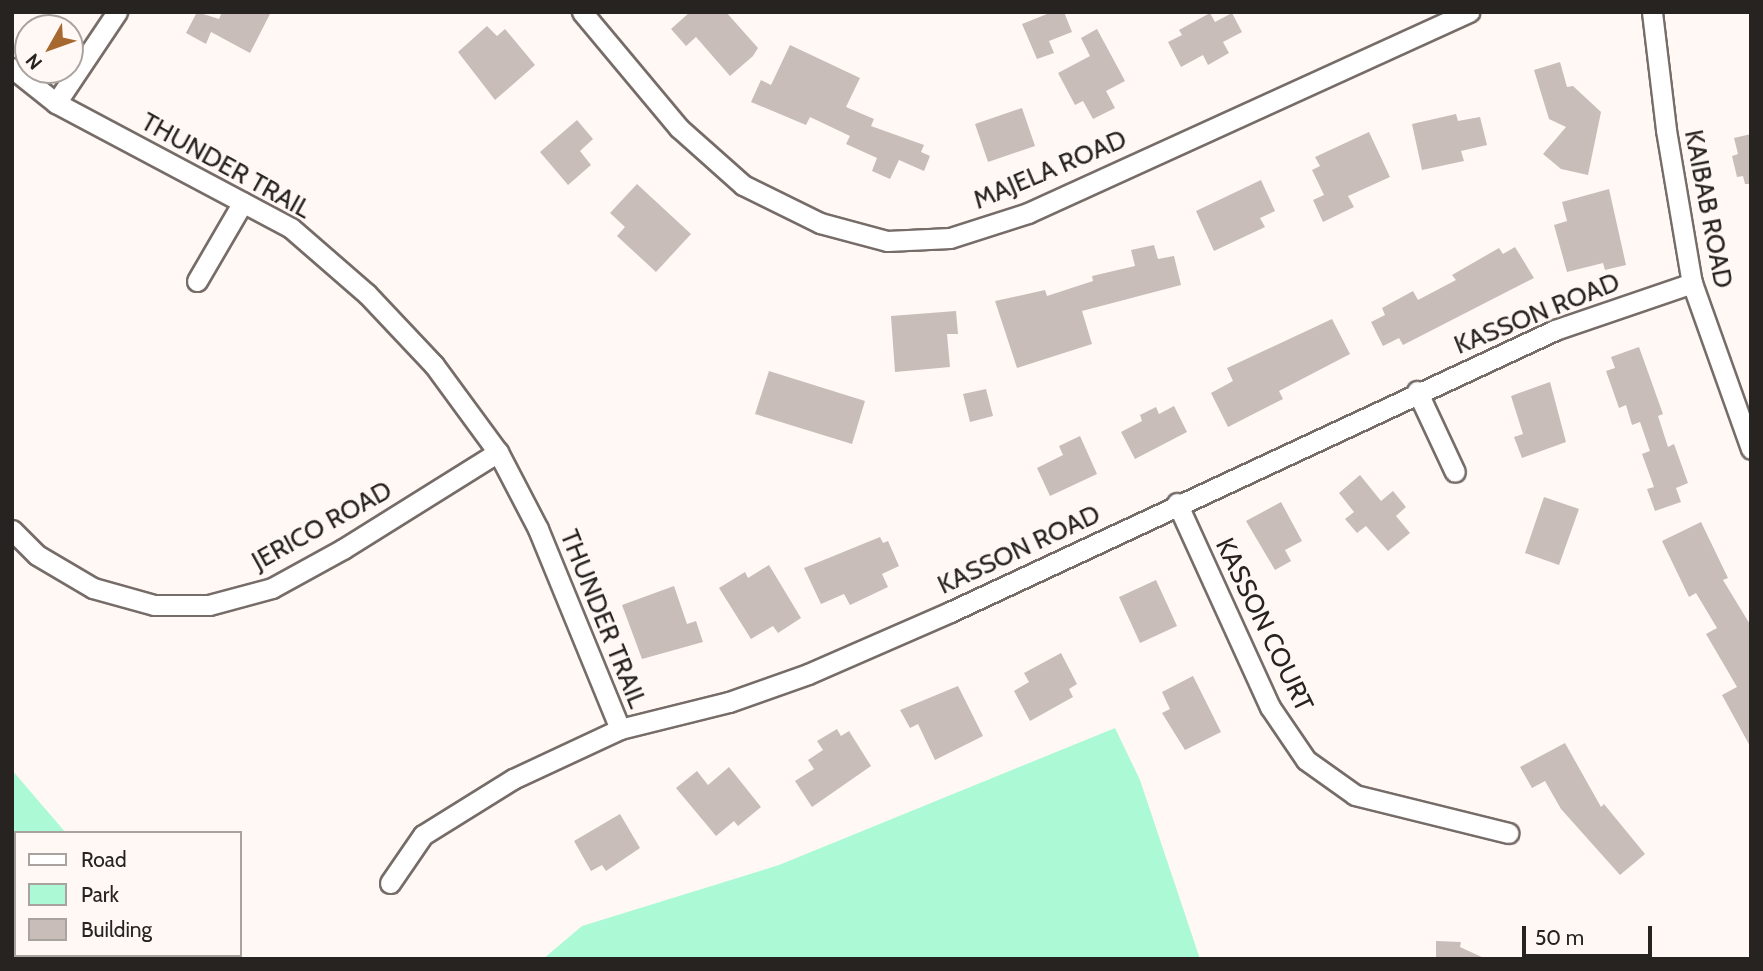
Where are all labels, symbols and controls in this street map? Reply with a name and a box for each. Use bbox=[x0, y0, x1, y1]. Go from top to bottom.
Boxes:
north arrow bbox=[14, 14, 84, 84]
text: N bbox=[21, 49, 47, 74]
street label: THUNDER TRAIL bbox=[136, 106, 316, 226]
street label: MAJELA ROAD bbox=[969, 124, 1131, 216]
street label: KAIBAB ROAD bbox=[1677, 127, 1739, 291]
street label: KASSON ROAD bbox=[1450, 267, 1624, 361]
street label: JERICO ROAD bbox=[247, 475, 397, 577]
street label: KASSON ROAD bbox=[933, 499, 1105, 601]
street label: THUNDER TRAIL bbox=[553, 525, 653, 713]
street label: KASSON COURT bbox=[1209, 533, 1319, 717]
legend bbox=[14, 831, 242, 957]
text: Road bbox=[81, 847, 127, 872]
text: Park bbox=[81, 882, 119, 907]
scale bar bbox=[1525, 912, 1654, 956]
text: Building bbox=[81, 917, 152, 942]
text: 50 m bbox=[1535, 925, 1584, 950]

